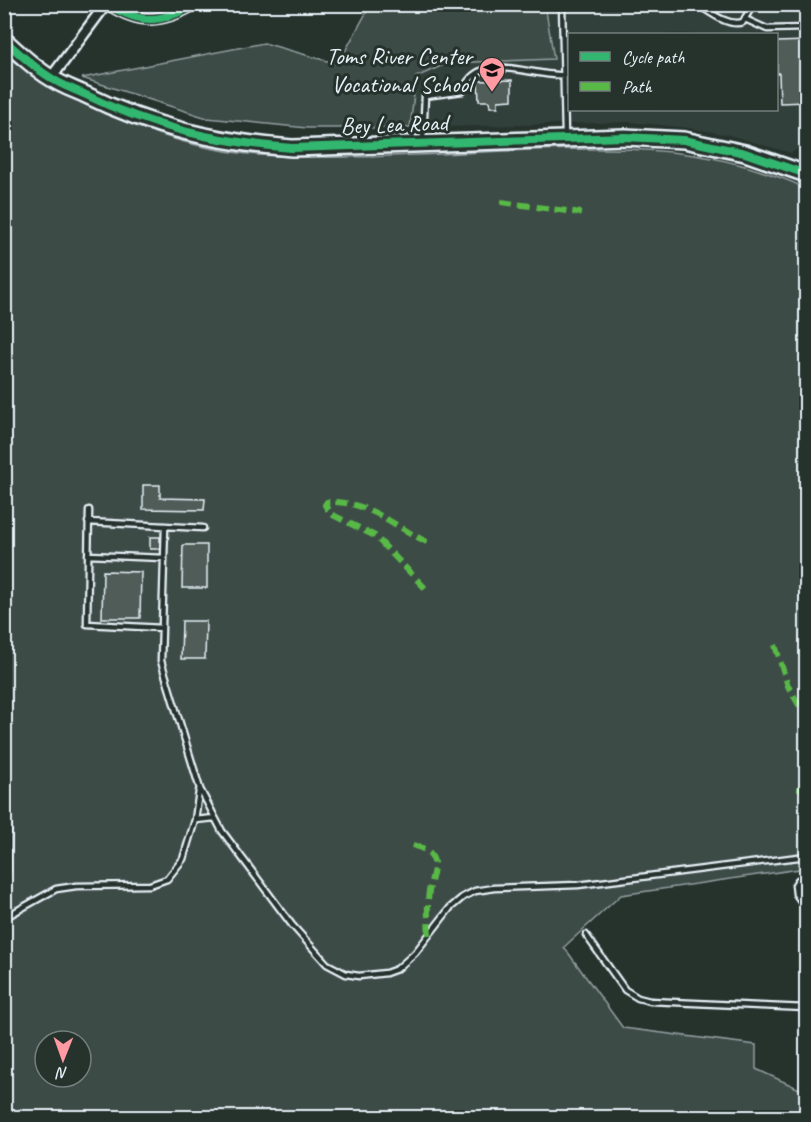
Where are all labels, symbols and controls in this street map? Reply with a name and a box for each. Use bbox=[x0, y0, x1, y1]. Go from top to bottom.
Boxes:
legend bbox=[568, 33, 778, 111]
place label: Toms River Center Vocational School bbox=[326, 41, 476, 99]
text: Cycle path bbox=[622, 46, 685, 68]
school or university icon: Toms River Center Vocational School bbox=[477, 55, 507, 93]
text: Path bbox=[622, 76, 652, 98]
street label: Bey Lea Road bbox=[340, 107, 452, 141]
north arrow bbox=[33, 1029, 93, 1089]
text: N bbox=[55, 1063, 68, 1083]

